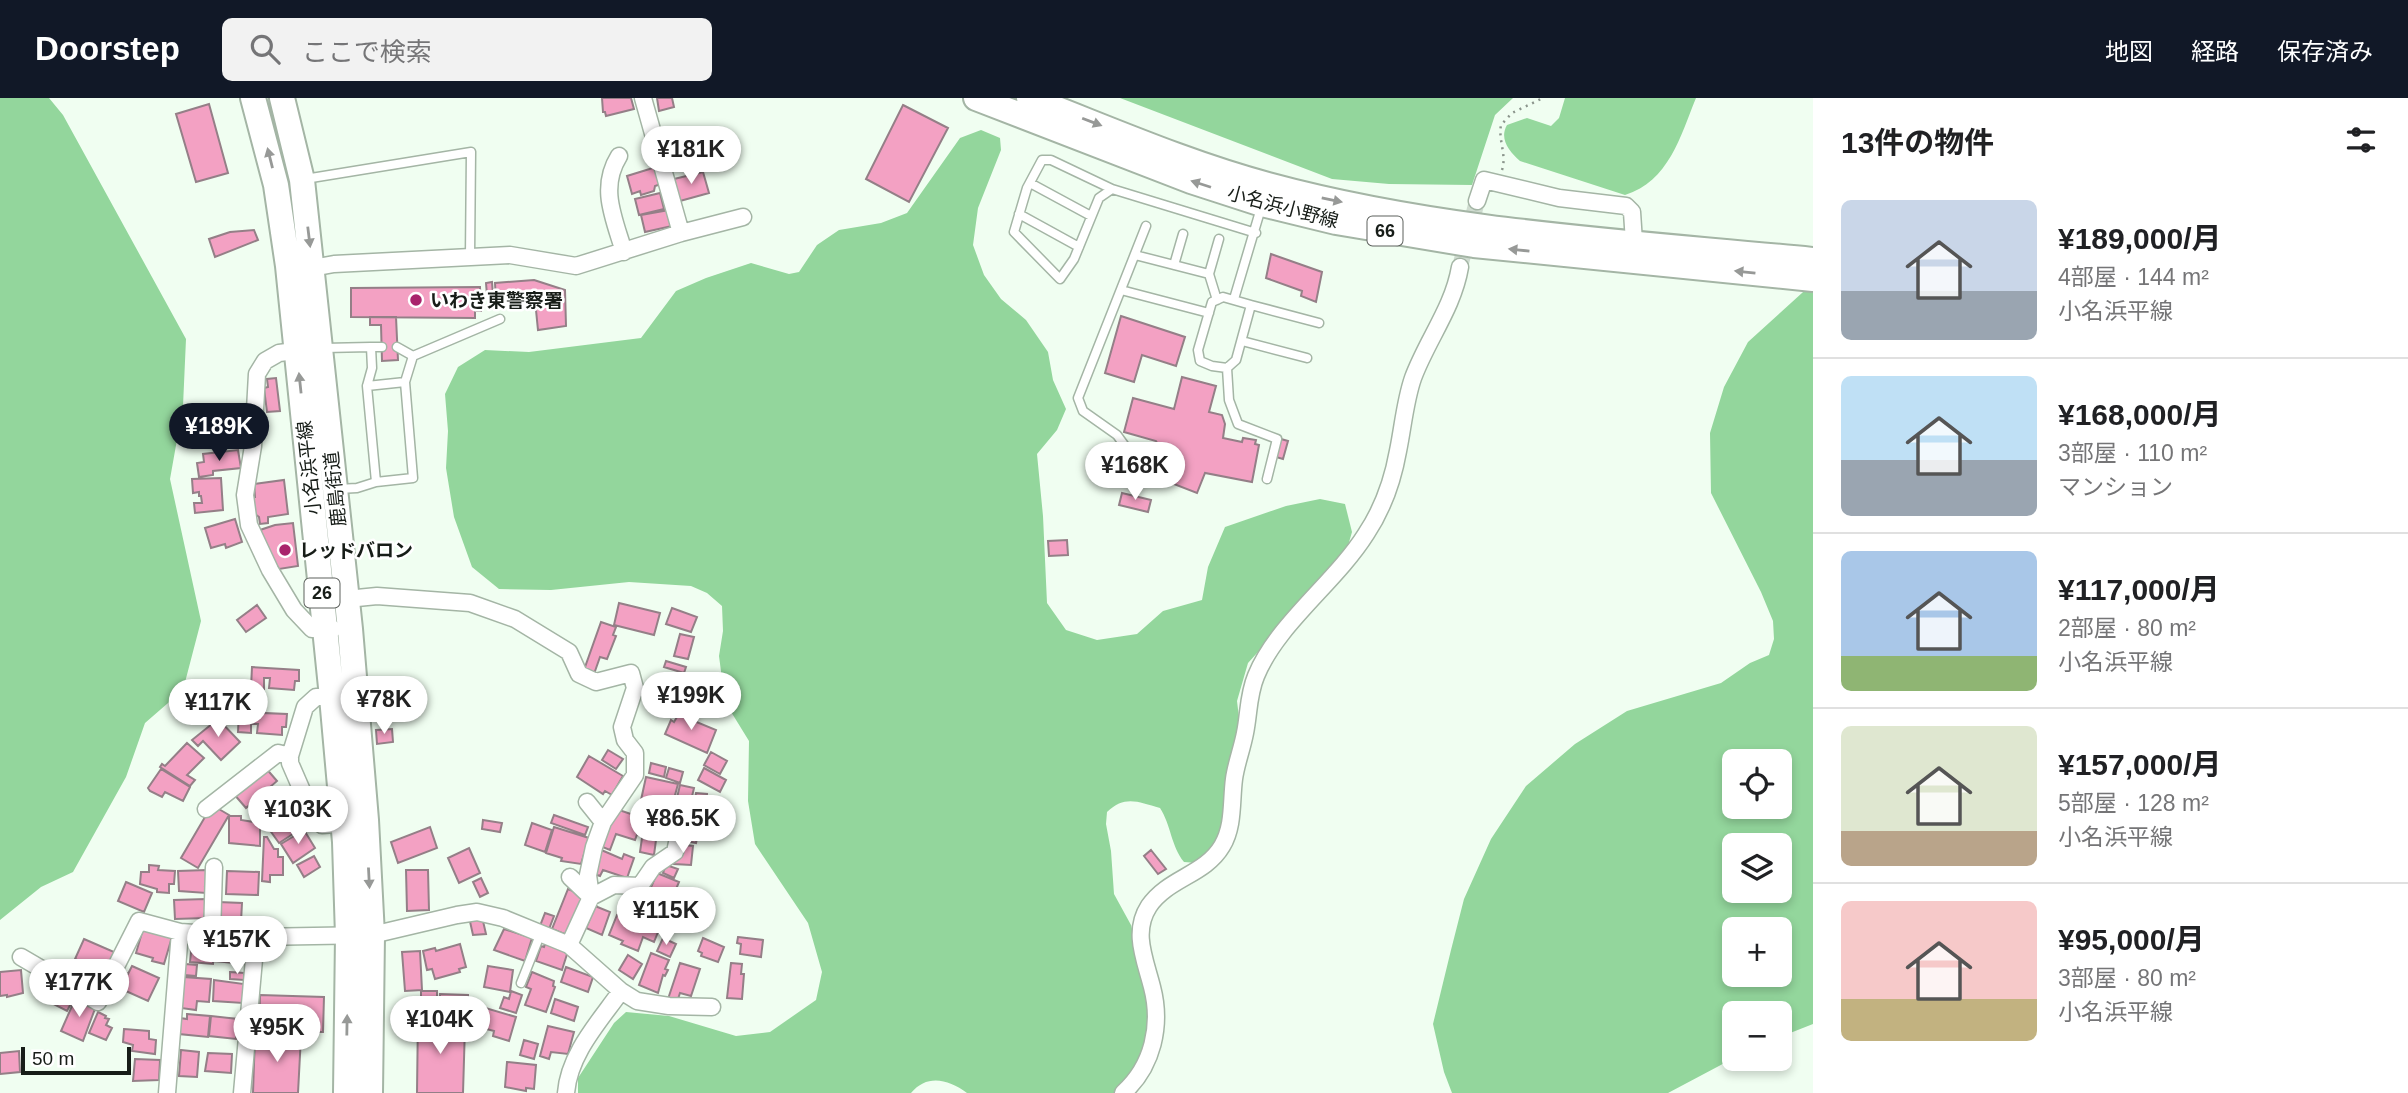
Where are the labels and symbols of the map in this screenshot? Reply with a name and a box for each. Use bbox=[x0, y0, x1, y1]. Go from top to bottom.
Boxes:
one-way arrow bbox=[1082, 117, 1103, 128]
pin: ¥181K bbox=[642, 126, 740, 186]
one-way arrow bbox=[264, 147, 275, 169]
one-way arrow bbox=[1190, 179, 1211, 189]
street label: 小名浜小野線 bbox=[1225, 182, 1341, 232]
one-way arrow bbox=[1321, 194, 1343, 205]
road number: 66 bbox=[1368, 216, 1402, 246]
one-way arrow bbox=[304, 226, 315, 248]
one-way arrow bbox=[1508, 244, 1530, 255]
one-way arrow bbox=[1734, 267, 1756, 278]
place label: いわき東警察署 bbox=[430, 290, 563, 311]
marker: いわき東警察署 bbox=[408, 292, 424, 308]
one-way arrow bbox=[294, 372, 305, 394]
pin: ¥189K bbox=[170, 404, 268, 463]
street label: 小名浜平線 bbox=[294, 420, 324, 516]
pin: ¥168K bbox=[1086, 442, 1184, 502]
street label: 鹿島街道 bbox=[321, 450, 349, 528]
place label: レッドバロン bbox=[299, 540, 413, 561]
marker: レッドバロン bbox=[277, 542, 293, 558]
road number: 26 bbox=[304, 578, 340, 607]
pin: ¥199K bbox=[642, 672, 740, 732]
pin: ¥78K bbox=[343, 676, 425, 736]
pin: ¥117K bbox=[169, 680, 267, 739]
pin: ¥103K bbox=[249, 786, 347, 846]
pin: ¥86.5K bbox=[626, 796, 740, 855]
one-way arrow bbox=[364, 867, 375, 889]
pin: ¥115K bbox=[617, 888, 715, 947]
pin: ¥157K bbox=[188, 916, 286, 976]
pin: ¥177K bbox=[30, 960, 128, 1019]
pin: ¥104K bbox=[391, 996, 489, 1056]
pin: ¥95K bbox=[236, 1004, 318, 1064]
one-way arrow bbox=[341, 1014, 353, 1036]
scale bar bbox=[21, 1044, 131, 1076]

